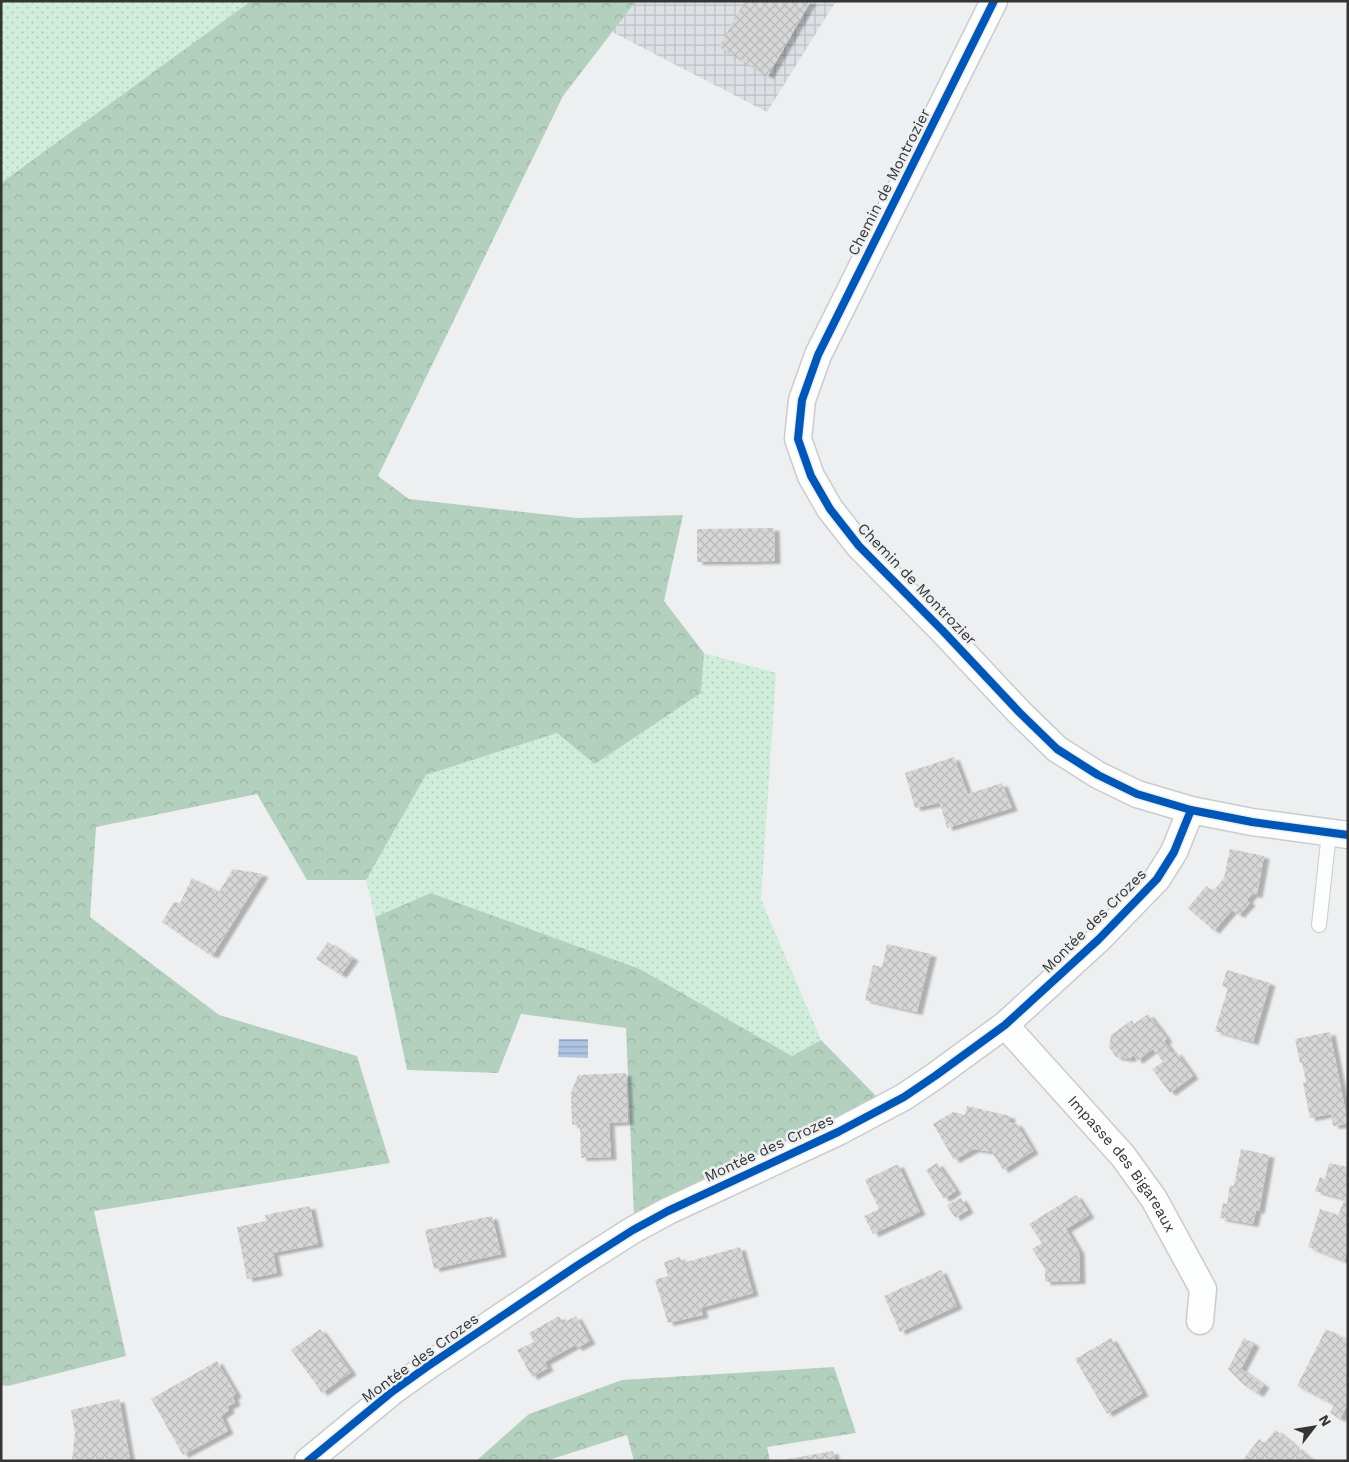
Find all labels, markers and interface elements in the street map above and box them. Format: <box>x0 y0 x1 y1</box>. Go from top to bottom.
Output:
street label: Chemin de Montrozier <box>844 105 934 259</box>
street label: Chemin de Montrozier <box>854 519 980 649</box>
street label: Montée des Crozes <box>1038 865 1150 977</box>
street label: Impasse des Bigareaux <box>1064 1092 1179 1235</box>
street label: Montée des Crozes <box>702 1110 836 1186</box>
street label: Montée des Crozes <box>358 1309 482 1406</box>
north arrow <box>1289 1402 1339 1452</box>
text: N <box>1316 1412 1335 1429</box>

